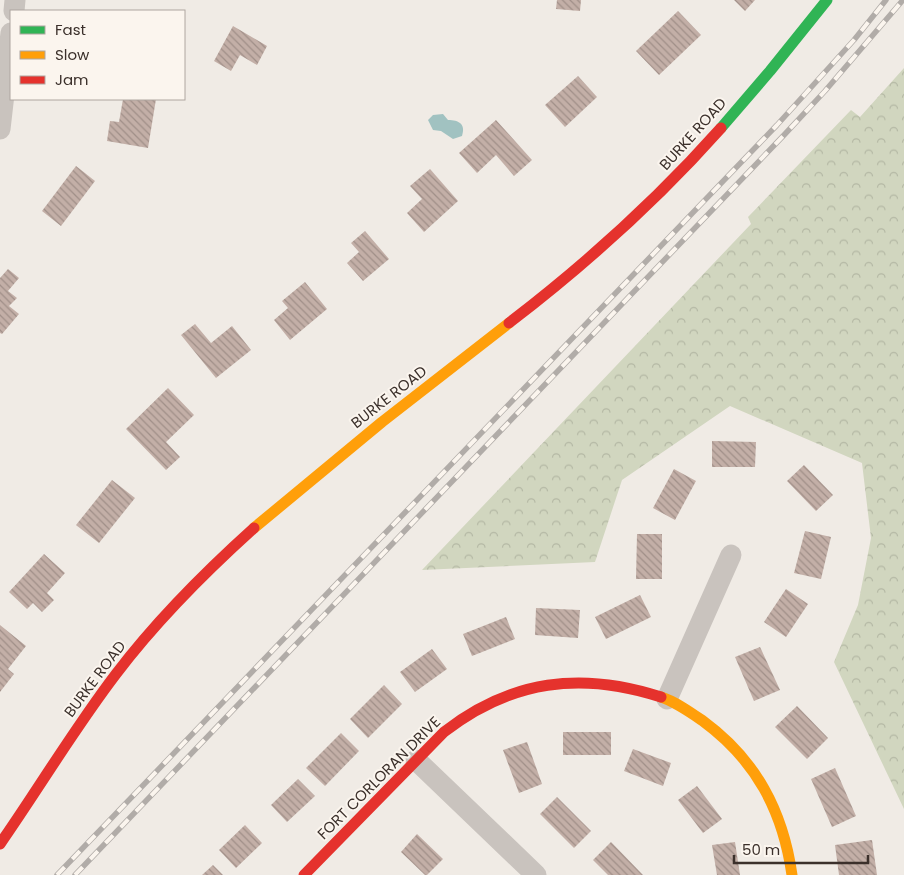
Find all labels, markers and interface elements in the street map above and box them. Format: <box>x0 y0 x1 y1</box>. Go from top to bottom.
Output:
legend <box>10 10 185 100</box>
text: Fast <box>55 19 86 40</box>
text: Slow <box>55 44 90 65</box>
text: Jam <box>55 69 89 90</box>
street label: BURKE ROAD <box>654 93 731 174</box>
street label: BURKE ROAD <box>346 360 431 433</box>
street label: BURKE ROAD <box>59 636 130 721</box>
street label: FORT CORLORAN DRIVE <box>312 711 445 844</box>
scale bar <box>734 832 868 864</box>
text: 50 m <box>742 839 780 860</box>

